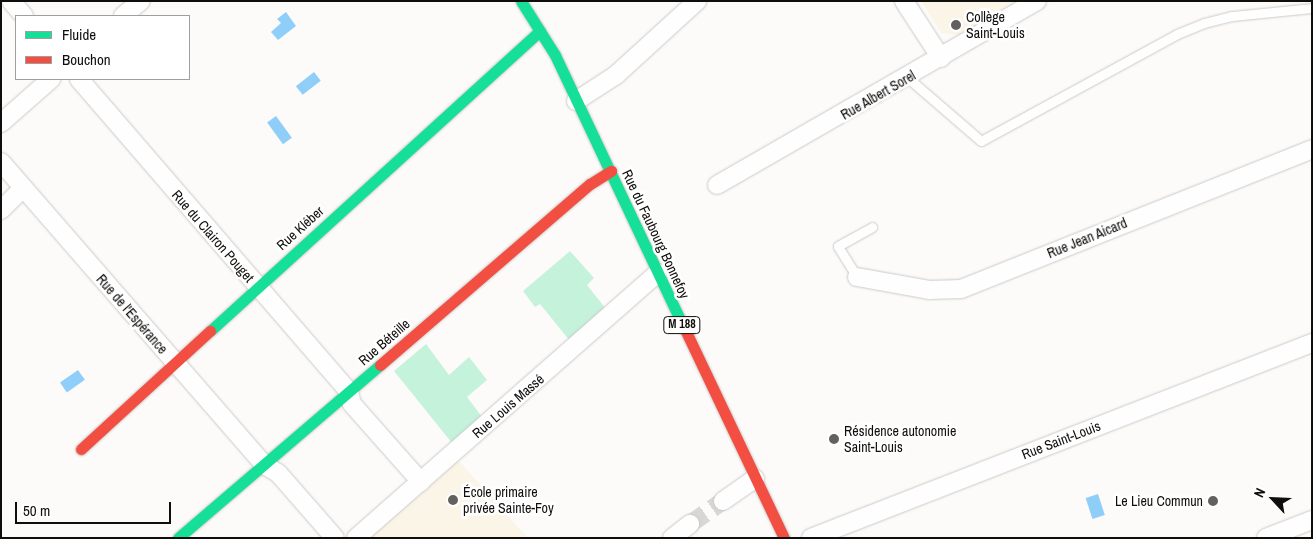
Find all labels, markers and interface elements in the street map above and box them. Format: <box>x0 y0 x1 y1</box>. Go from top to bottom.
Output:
place label: Collège Saint-Louis <box>966 9 1025 41</box>
legend <box>15 15 190 80</box>
marker: Collège Saint-Louis <box>950 19 962 31</box>
text: Fluide <box>62 24 96 45</box>
text: Bouchon <box>62 49 111 70</box>
street label: Rue Albert Sorel <box>837 67 919 123</box>
street label: Rue du Faubourg Bonnefoy <box>619 167 693 301</box>
street label: Rue du Clairon Pouget <box>168 186 258 286</box>
street label: Rue Kléber <box>273 203 327 253</box>
street label: Rue Jean Aicard <box>1044 214 1130 262</box>
street label: Rue de l'Espérance <box>93 271 171 357</box>
street label: Rue Béteille <box>355 315 413 369</box>
road number: M 188 <box>663 316 701 334</box>
street label: Rue Louis Massé <box>469 370 547 442</box>
street label: Rue Saint-Louis <box>1019 417 1103 463</box>
place label: Résidence autonomie Saint-Louis <box>844 423 956 456</box>
marker: Résidence autonomie Saint-Louis <box>828 433 840 445</box>
north arrow <box>1248 474 1298 524</box>
place label: École primaire privée Sainte-Foy <box>463 484 554 516</box>
text: N <box>1249 485 1269 500</box>
scale bar <box>18 492 174 524</box>
place label: Le Lieu Commun <box>1115 493 1203 509</box>
marker: École primaire privée Sainte-Foy <box>447 494 459 506</box>
marker: Le Lieu Commun <box>1207 495 1219 507</box>
text: 50 m <box>23 500 50 521</box>

